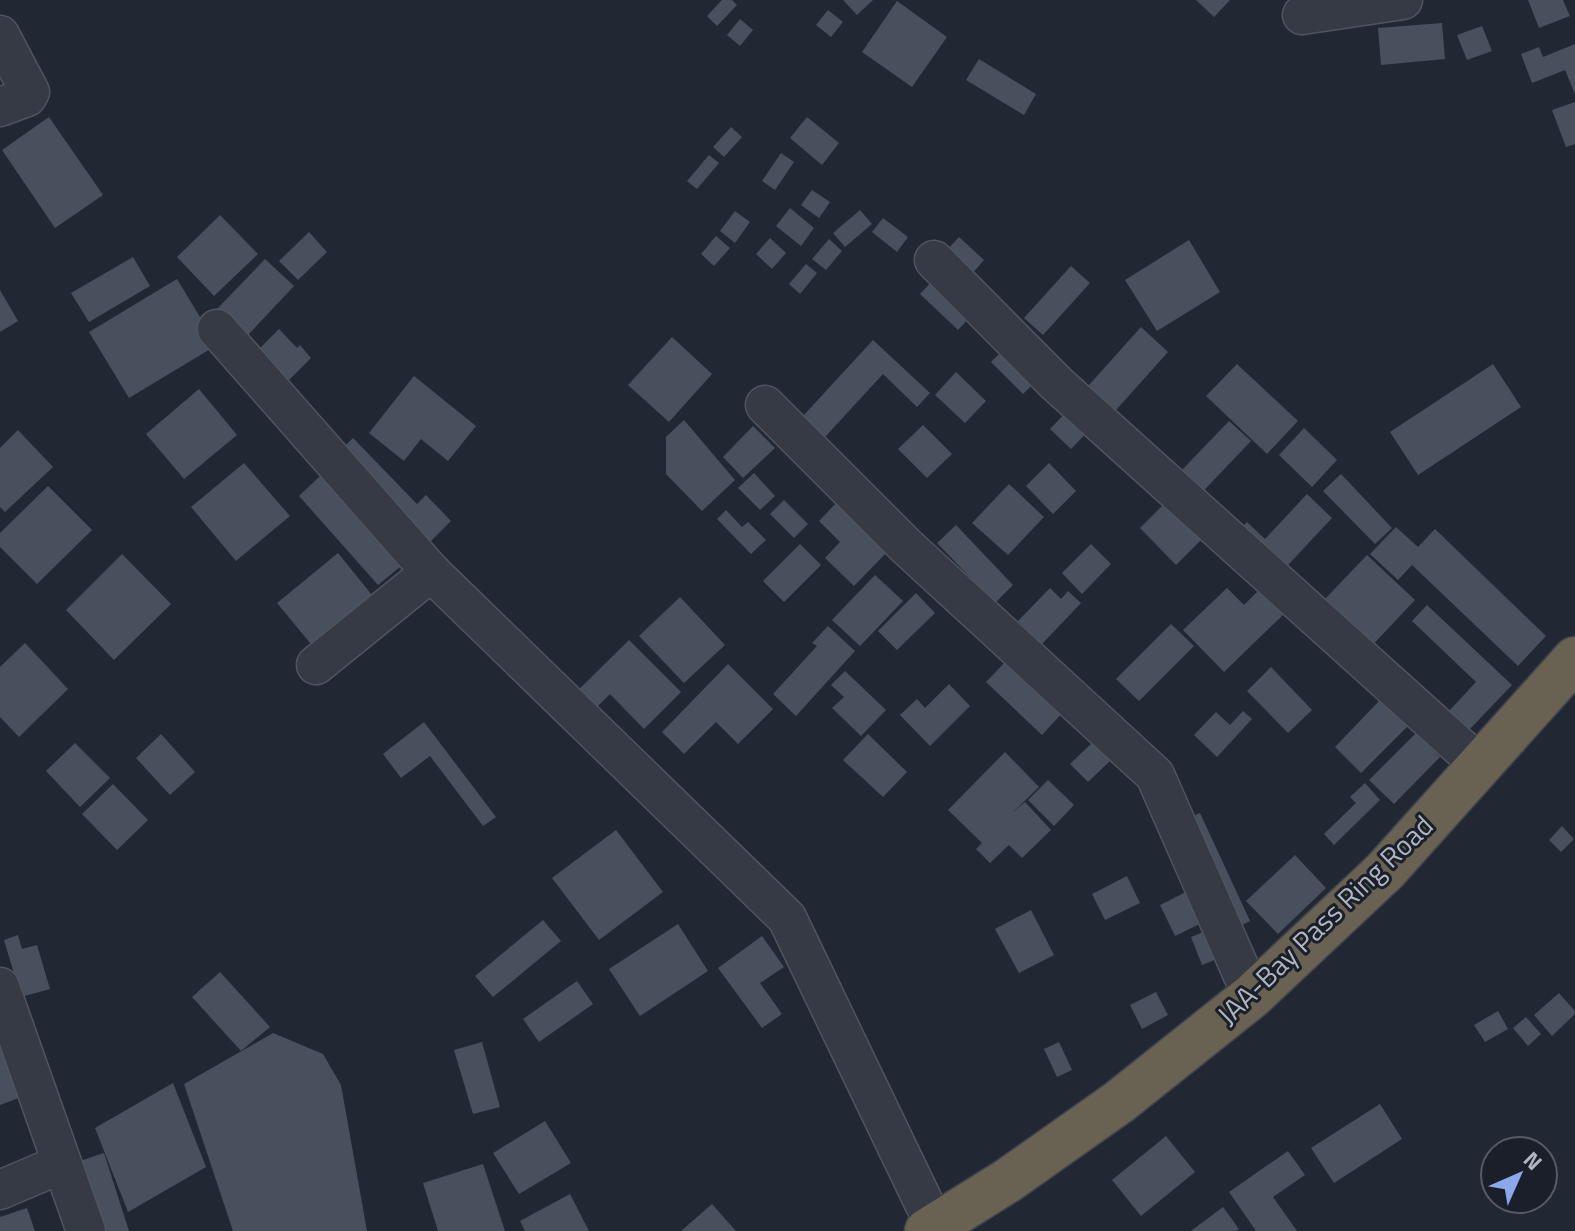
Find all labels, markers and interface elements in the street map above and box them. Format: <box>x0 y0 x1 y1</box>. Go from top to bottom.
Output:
street label: JAA-Bay Pass Ring Road <box>1207 805 1443 1035</box>
north arrow <box>1479 1135 1559 1215</box>
text: N <box>1516 1143 1551 1178</box>

